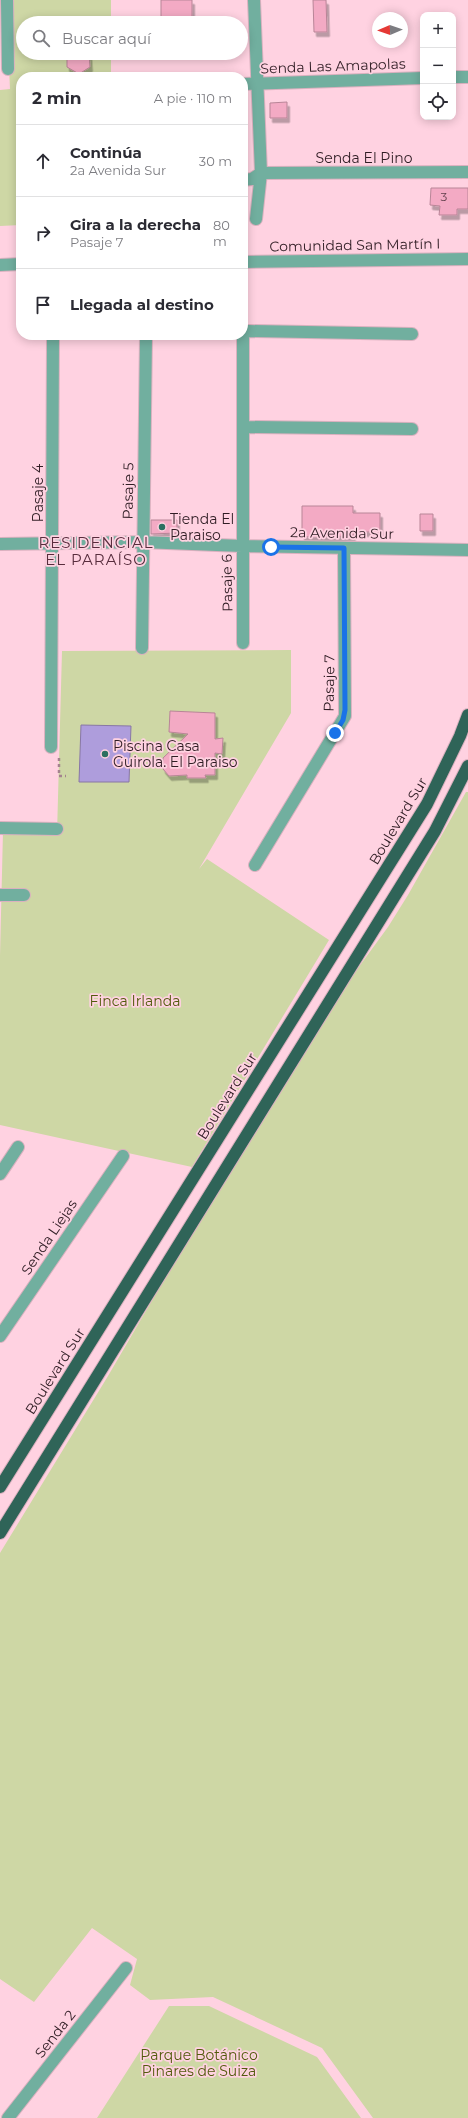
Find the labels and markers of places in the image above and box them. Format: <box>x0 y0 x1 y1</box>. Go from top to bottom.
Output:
place label: Tienda El Paraiso <box>170 510 234 544</box>
marker: Tienda El Paraiso <box>157 522 167 532</box>
place label: Piscina Casa Guirola. El Paraiso <box>113 737 238 771</box>
marker: Piscina Casa Guirola. El Paraiso <box>100 749 110 759</box>

